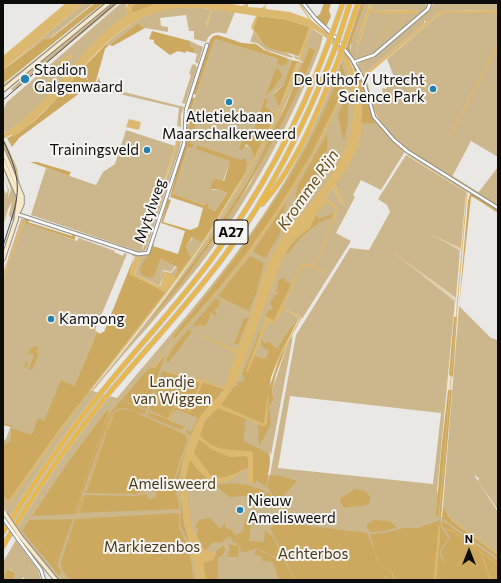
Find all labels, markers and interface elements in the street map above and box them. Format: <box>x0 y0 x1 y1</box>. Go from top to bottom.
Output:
place label: Stadion Galgenwaard <box>34 61 123 96</box>
place label: De Uithof / Utrecht Science Park <box>293 71 425 106</box>
marker: Stadion Galgenwaard <box>19 73 31 85</box>
marker: De Uithof / Utrecht Science Park <box>428 84 438 94</box>
marker: Atletiekbaan Maarschalkerweerd <box>224 97 234 107</box>
place label: Atletiekbaan Maarschalkerweerd <box>162 108 296 143</box>
place label: Trainingsveld <box>49 141 139 159</box>
marker: Trainingsveld <box>142 145 152 155</box>
water label: Kromme Rijn <box>273 146 343 234</box>
street label: Mytylweg <box>131 176 169 246</box>
road number: A27 <box>214 220 248 244</box>
place label: Kampong <box>59 310 125 328</box>
marker: Kampong <box>46 314 56 324</box>
park label: Landje van Wiggen <box>133 373 211 408</box>
park label: Amelisweerd <box>128 475 216 493</box>
place label: Nieuw Amelisweerd <box>248 492 336 527</box>
marker: Nieuw Amelisweerd <box>235 505 245 515</box>
north arrow <box>449 531 489 571</box>
text: N <box>465 532 473 545</box>
park label: Markiezenbos <box>104 538 200 556</box>
park label: Achterbos <box>278 545 348 563</box>

